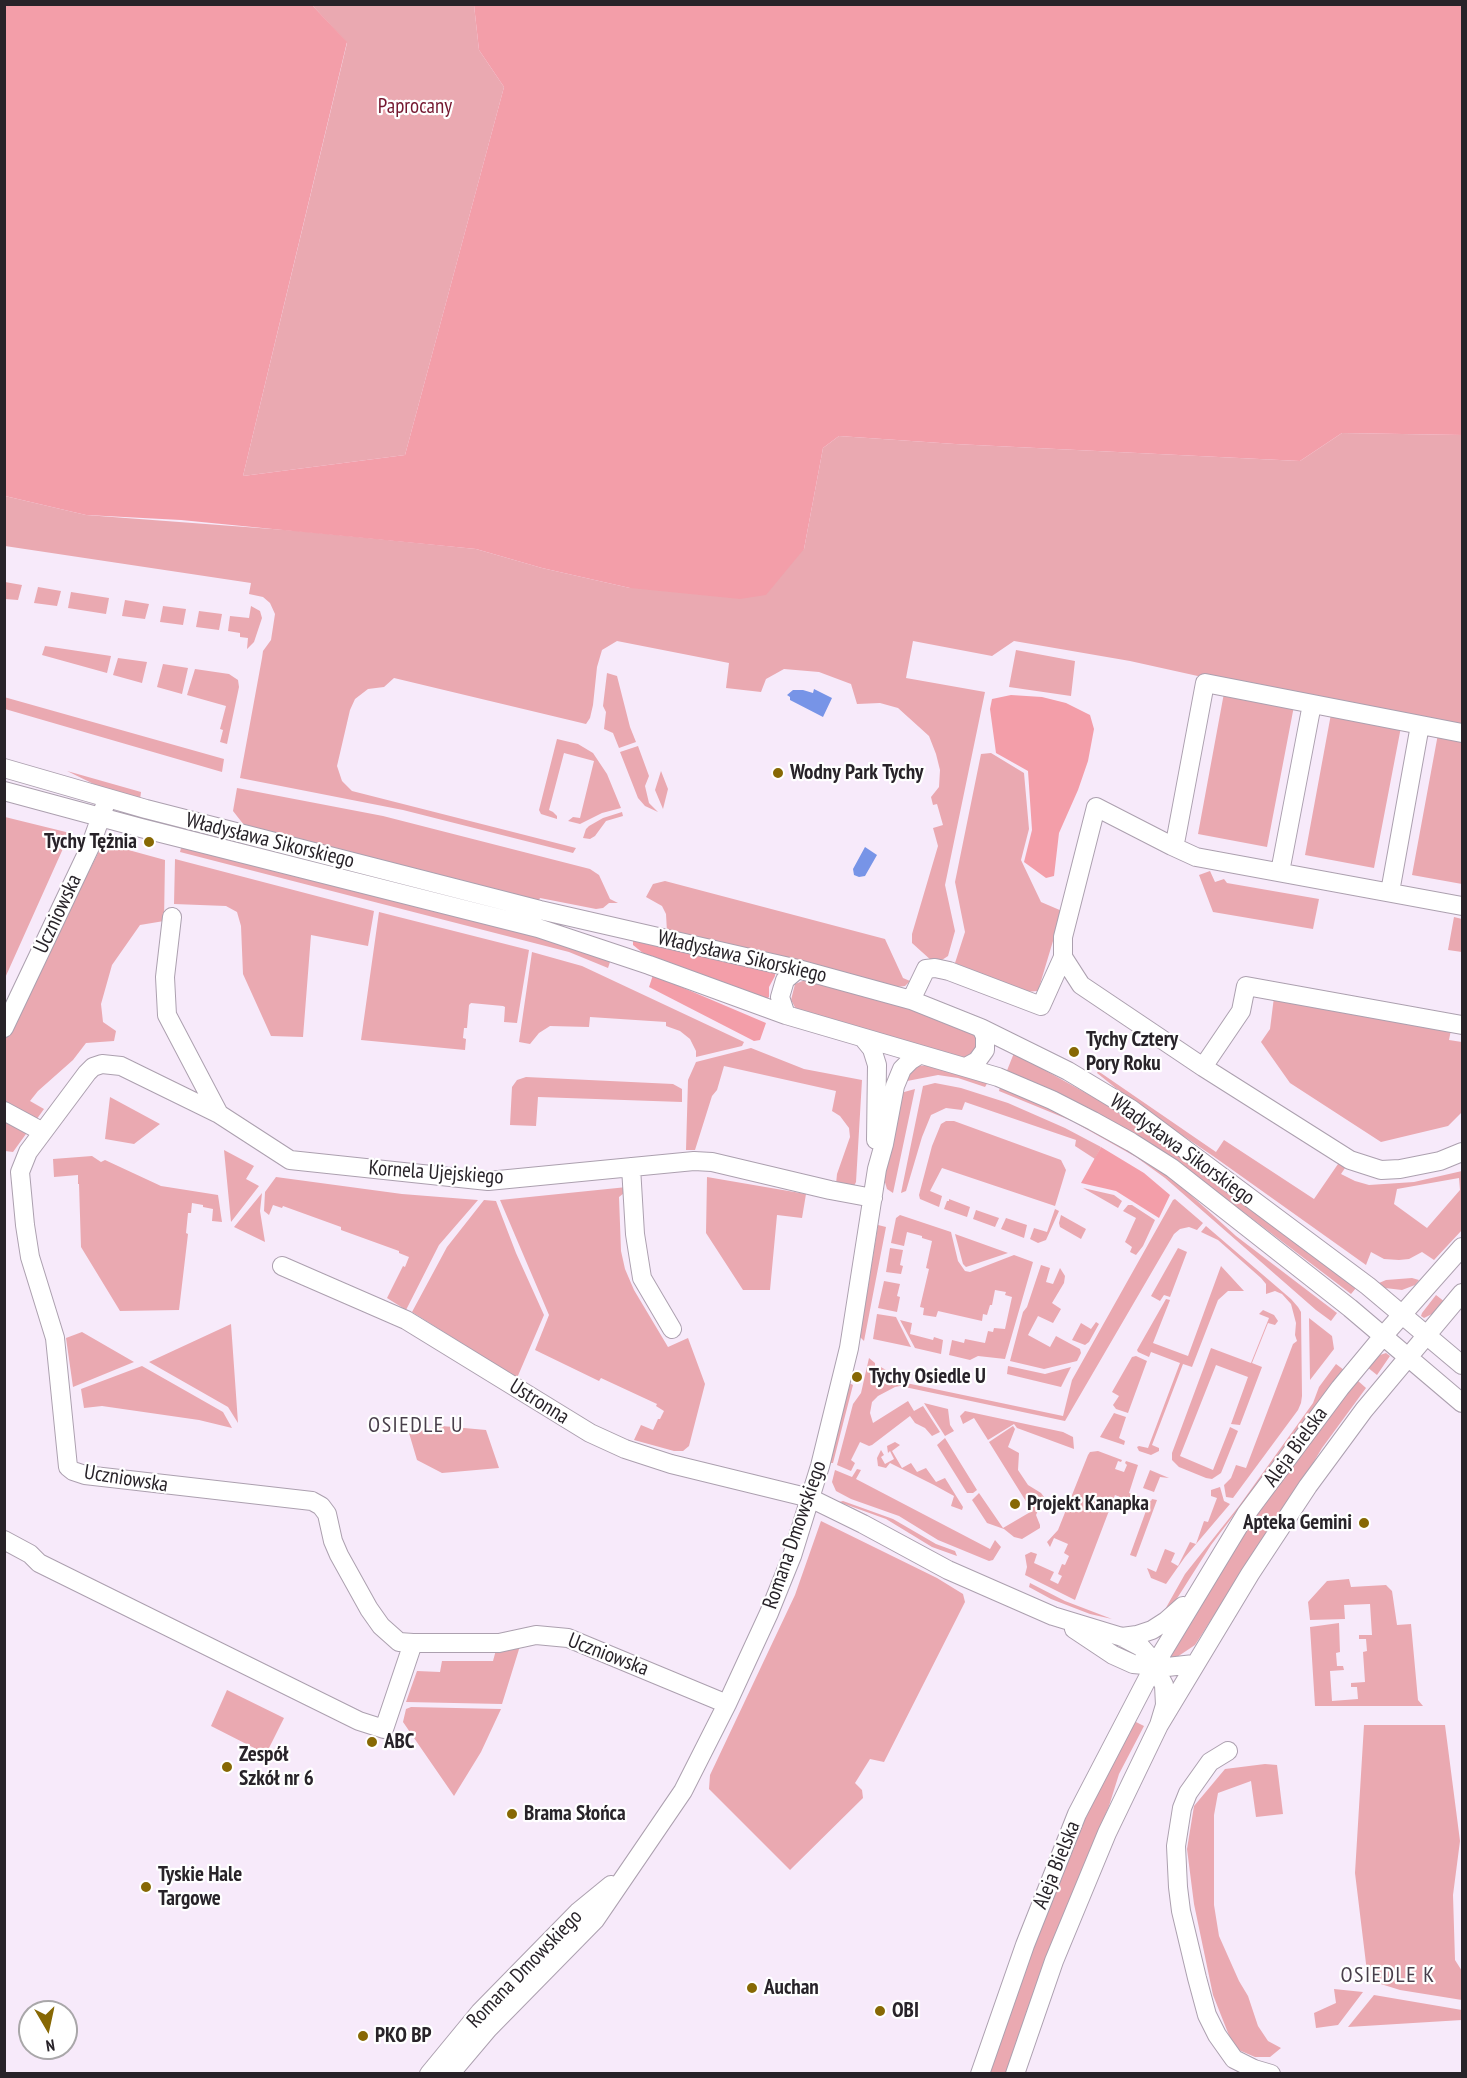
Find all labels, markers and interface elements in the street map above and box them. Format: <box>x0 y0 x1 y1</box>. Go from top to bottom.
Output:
park label: Paprocany <box>378 94 452 120</box>
place label: Wodny Park Tychy <box>790 760 923 786</box>
marker: Wodny Park Tychy <box>771 766 785 780</box>
street label: Władysława Sikorskiego <box>183 808 357 874</box>
place label: Tychy Tężnia <box>44 829 137 855</box>
marker: Tychy Tężnia <box>142 835 156 849</box>
street label: Uczniowska <box>29 870 87 958</box>
street label: Władysława Sikorskiego <box>655 925 829 989</box>
place label: Tychy Cztery Pory Roku <box>1086 1027 1178 1077</box>
marker: Tychy Cztery Pory Roku <box>1067 1045 1081 1059</box>
street label: Władysława Sikorskiego <box>1105 1089 1259 1211</box>
street label: Kornela Ujejskiego <box>368 1156 504 1190</box>
place label: Tychy Osiedle U <box>869 1364 986 1390</box>
marker: Tychy Osiedle U <box>850 1370 864 1384</box>
street label: Ustronna <box>505 1374 573 1430</box>
street label: Aleja Bielska <box>1259 1402 1333 1492</box>
district label: OSIEDLE U <box>368 1413 464 1439</box>
street label: Romana Dmowskiego <box>758 1458 832 1612</box>
street label: Uczniowska <box>82 1460 170 1498</box>
place label: Projekt Kanapka <box>1027 1491 1149 1517</box>
marker: Projekt Kanapka <box>1008 1497 1022 1511</box>
place label: Apteka Gemini <box>1243 1510 1352 1536</box>
marker: Apteka Gemini <box>1357 1516 1371 1530</box>
street label: Uczniowska <box>564 1628 652 1682</box>
place label: ABC <box>384 1729 414 1755</box>
marker: ABC <box>365 1735 379 1749</box>
place label: Zespół Szkół nr 6 <box>239 1742 314 1792</box>
marker: Zespół Szkół nr 6 <box>220 1760 234 1774</box>
place label: Brama Słońca <box>524 1801 626 1827</box>
marker: Brama Słońca <box>505 1807 519 1821</box>
street label: Aleja Bielska <box>1028 1817 1086 1913</box>
place label: Tyskie Hale Targowe <box>158 1862 242 1912</box>
marker: Tyskie Hale Targowe <box>139 1880 153 1894</box>
street label: Romana Dmowskiego <box>462 1905 588 2033</box>
district label: OSIEDLE K <box>1340 1963 1436 1989</box>
place label: Auchan <box>764 1975 819 2001</box>
marker: Auchan <box>745 1981 759 1995</box>
place label: OBI <box>892 1998 919 2024</box>
north arrow <box>18 2000 78 2060</box>
marker: OBI <box>873 2004 887 2018</box>
place label: PKO BP <box>375 2023 432 2049</box>
marker: PKO BP <box>356 2029 370 2043</box>
text: N <box>45 2035 56 2056</box>

